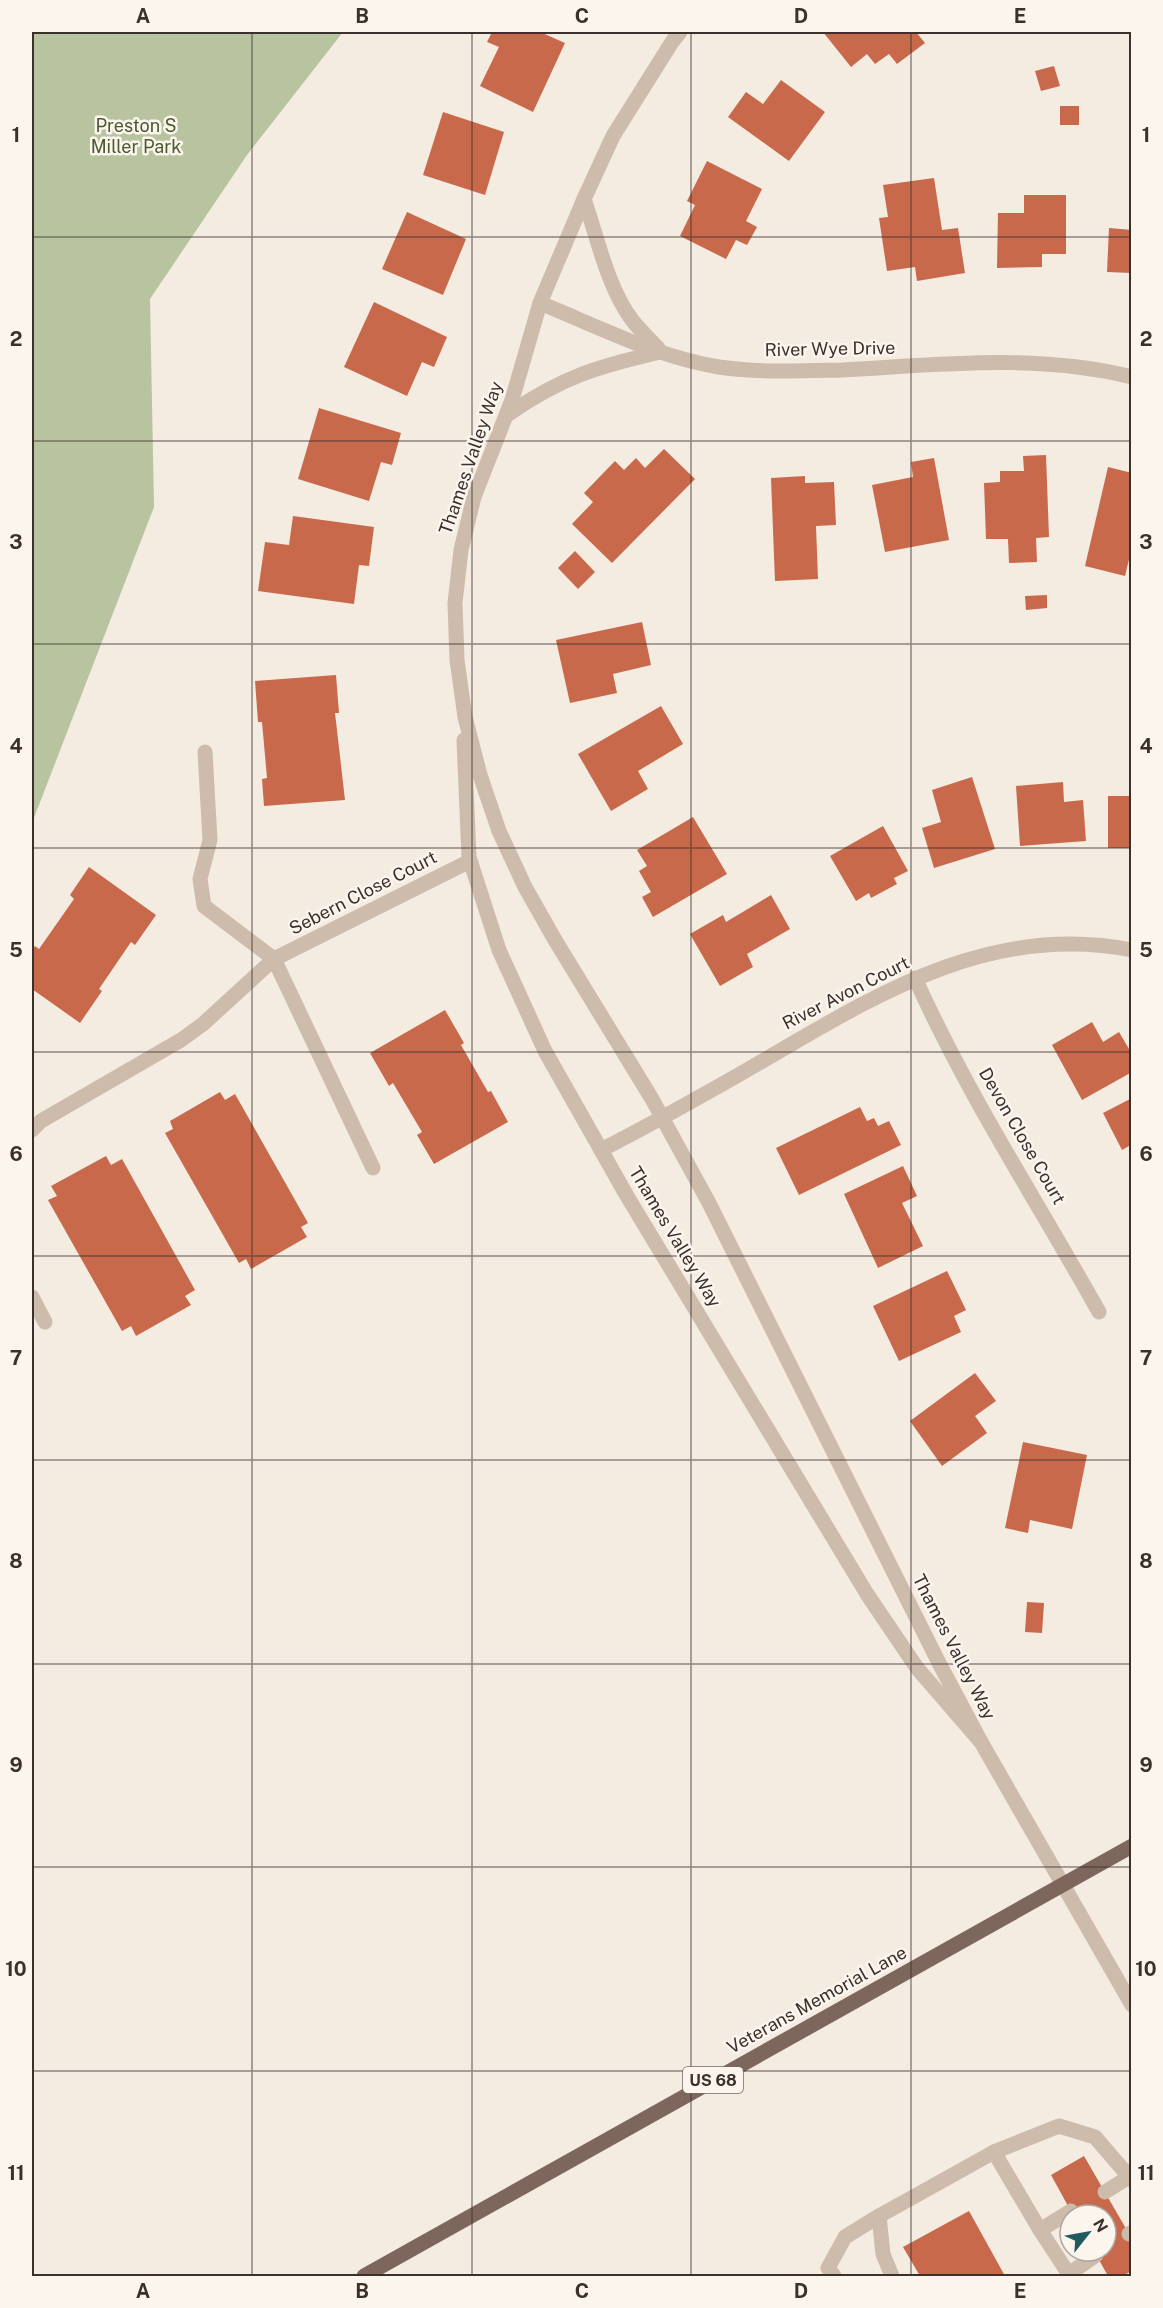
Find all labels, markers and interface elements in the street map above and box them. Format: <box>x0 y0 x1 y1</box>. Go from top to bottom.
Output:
text: A <box>136 4 150 28</box>
text: B <box>355 4 369 28</box>
text: C <box>575 4 589 28</box>
text: D <box>794 4 808 28</box>
text: E <box>1014 4 1026 28</box>
park label: Preston S Miller Park <box>91 115 181 157</box>
text: 1 <box>12 123 20 147</box>
text: 1 <box>1142 123 1150 147</box>
text: 2 <box>10 327 22 351</box>
text: 2 <box>1140 327 1152 351</box>
street label: River Wye Drive <box>764 337 896 360</box>
street label: Thames Valley Way <box>434 378 507 537</box>
text: 3 <box>9 530 23 554</box>
text: 3 <box>1139 530 1153 554</box>
text: 4 <box>9 734 23 758</box>
text: 4 <box>1139 734 1153 758</box>
street label: Sebern Close Court <box>285 846 440 939</box>
text: 5 <box>9 938 23 962</box>
text: 5 <box>1139 938 1153 962</box>
street label: River Avon Court <box>779 952 913 1034</box>
street label: Devon Close Court <box>975 1064 1070 1208</box>
text: 6 <box>9 1142 23 1166</box>
text: 6 <box>1139 1142 1153 1166</box>
street label: Thames Valley Way <box>625 1163 726 1311</box>
text: 7 <box>10 1346 22 1370</box>
text: 7 <box>1140 1346 1152 1370</box>
text: 8 <box>9 1549 23 1573</box>
text: 8 <box>1139 1549 1153 1573</box>
street label: Thames Valley Way <box>909 1571 1000 1723</box>
text: 9 <box>9 1753 23 1777</box>
text: 9 <box>1139 1753 1153 1777</box>
street label: Veterans Memorial Lane <box>723 1941 910 2058</box>
text: 10 <box>5 1957 27 1981</box>
text: 10 <box>1135 1957 1157 1981</box>
road number: US 68 <box>683 2067 743 2093</box>
text: 11 <box>7 2161 25 2185</box>
text: 11 <box>1137 2161 1155 2185</box>
north arrow <box>1058 2203 1118 2263</box>
text: N <box>1089 2215 1112 2236</box>
text: A <box>136 2279 150 2303</box>
text: B <box>355 2279 369 2303</box>
text: C <box>575 2279 589 2303</box>
text: D <box>794 2279 808 2303</box>
text: E <box>1014 2279 1026 2303</box>

